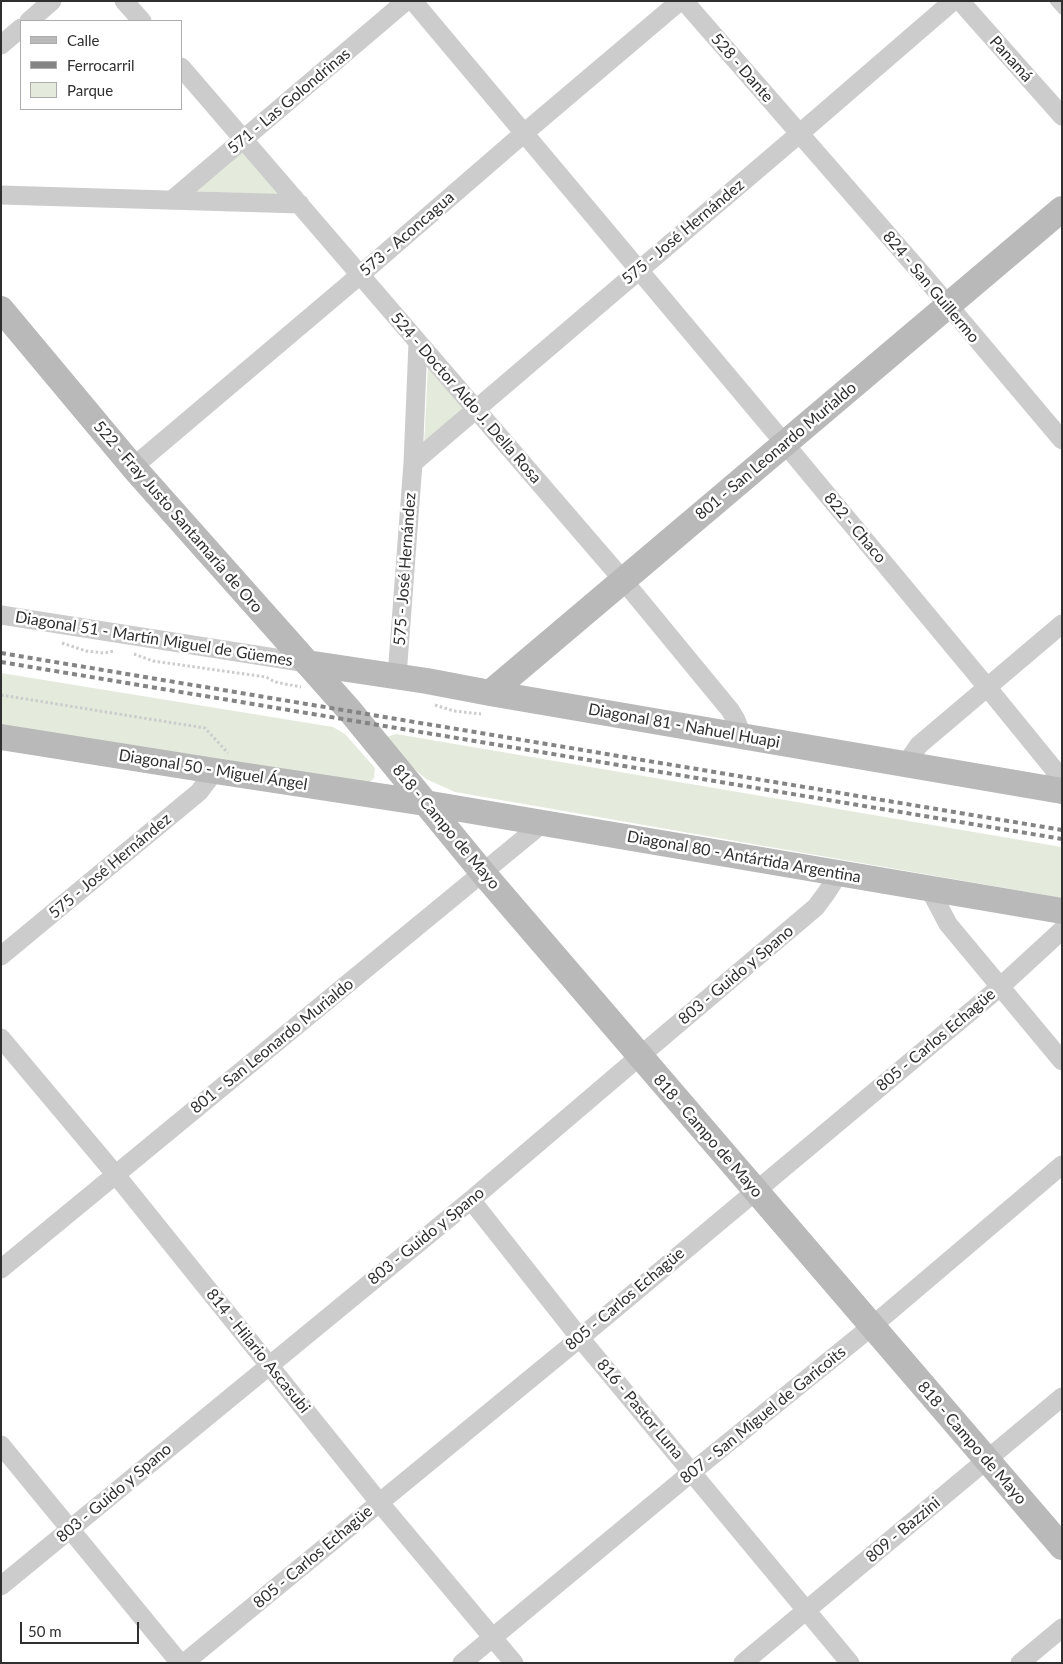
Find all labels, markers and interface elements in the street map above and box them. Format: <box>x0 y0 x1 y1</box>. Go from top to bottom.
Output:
legend <box>20 20 182 110</box>
street label: 528 - Dante <box>707 30 777 106</box>
text: Calle <box>67 31 99 49</box>
street label: Panamá <box>985 32 1037 86</box>
street label: 571 - Las Golondrinas <box>224 44 354 158</box>
text: Ferrocarril <box>67 56 135 74</box>
text: Parque <box>67 81 113 99</box>
street label: 575 - José Hernández <box>618 175 748 289</box>
street label: 573 - Aconcagua <box>356 188 458 280</box>
street label: 824 - San Guillermo <box>879 227 983 347</box>
street label: 524 - Doctor Aldo J. Della Rosa <box>387 309 545 487</box>
street label: 801 - San Leonardo Murialdo <box>692 378 860 524</box>
street label: 522 - Fray Justo Santamaría de Oro <box>89 417 267 617</box>
street label: 822 - Chaco <box>820 489 890 567</box>
street label: 575 - José Hernández <box>390 492 420 646</box>
street label: Diagonal 51 - Martín Miguel de Güemes <box>14 608 294 670</box>
street label: Diagonal 81 - Nahuel Huapi <box>587 700 781 752</box>
street label: Diagonal 50 - Miguel Ángel <box>117 746 309 794</box>
street label: 818 - Campo de Mayo <box>388 761 504 893</box>
street label: 575 - José Hernández <box>45 809 175 923</box>
street label: Diagonal 80 - Antártida Argentina <box>626 827 862 887</box>
street label: 803 - Guido y Spano <box>675 921 797 1029</box>
street label: 801 - San Leonardo Murialdo <box>187 974 357 1118</box>
street label: 805 - Carlos Echagüe <box>873 985 999 1095</box>
street label: 818 - Campo de Mayo <box>649 1070 767 1202</box>
street label: 803 - Guido y Spano <box>364 1183 488 1289</box>
street label: 805 - Carlos Echagüe <box>562 1244 688 1354</box>
street label: 814 - Hilario Ascasubi <box>202 1285 314 1417</box>
street label: 807 - San Miguel de Garicoits <box>676 1342 850 1488</box>
street label: 816 - Pastor Luna <box>593 1355 687 1463</box>
street label: 818 - Campo de Mayo <box>913 1377 1031 1509</box>
street label: 803 - Guido y Spano <box>53 1439 175 1547</box>
street label: 809 - Bazzini <box>862 1493 944 1567</box>
street label: 805 - Carlos Echagüe <box>250 1502 376 1612</box>
scale bar <box>22 1612 141 1644</box>
text: 50 m <box>28 1622 62 1640</box>

